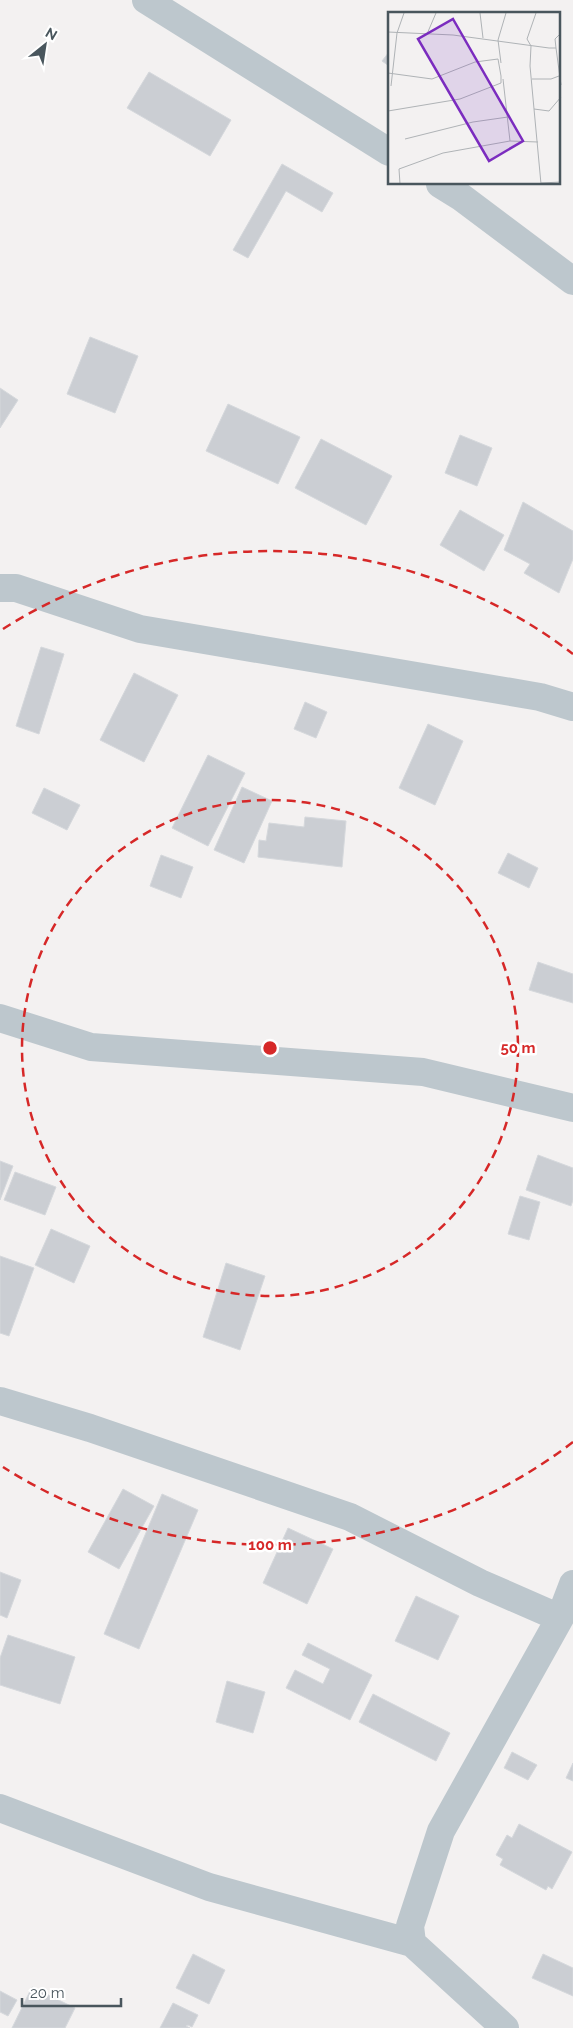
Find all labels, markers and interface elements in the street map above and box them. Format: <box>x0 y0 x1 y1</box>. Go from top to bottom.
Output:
inset map <box>388 12 560 185</box>
north arrow <box>20 20 70 70</box>
text: N <box>43 24 60 43</box>
centre of rings <box>261 1039 279 1057</box>
text: 50 m <box>500 1039 536 1057</box>
text: 100 m <box>248 1536 292 1554</box>
scale bar <box>22 1976 121 2008</box>
text: 20 m <box>30 1984 65 2002</box>

